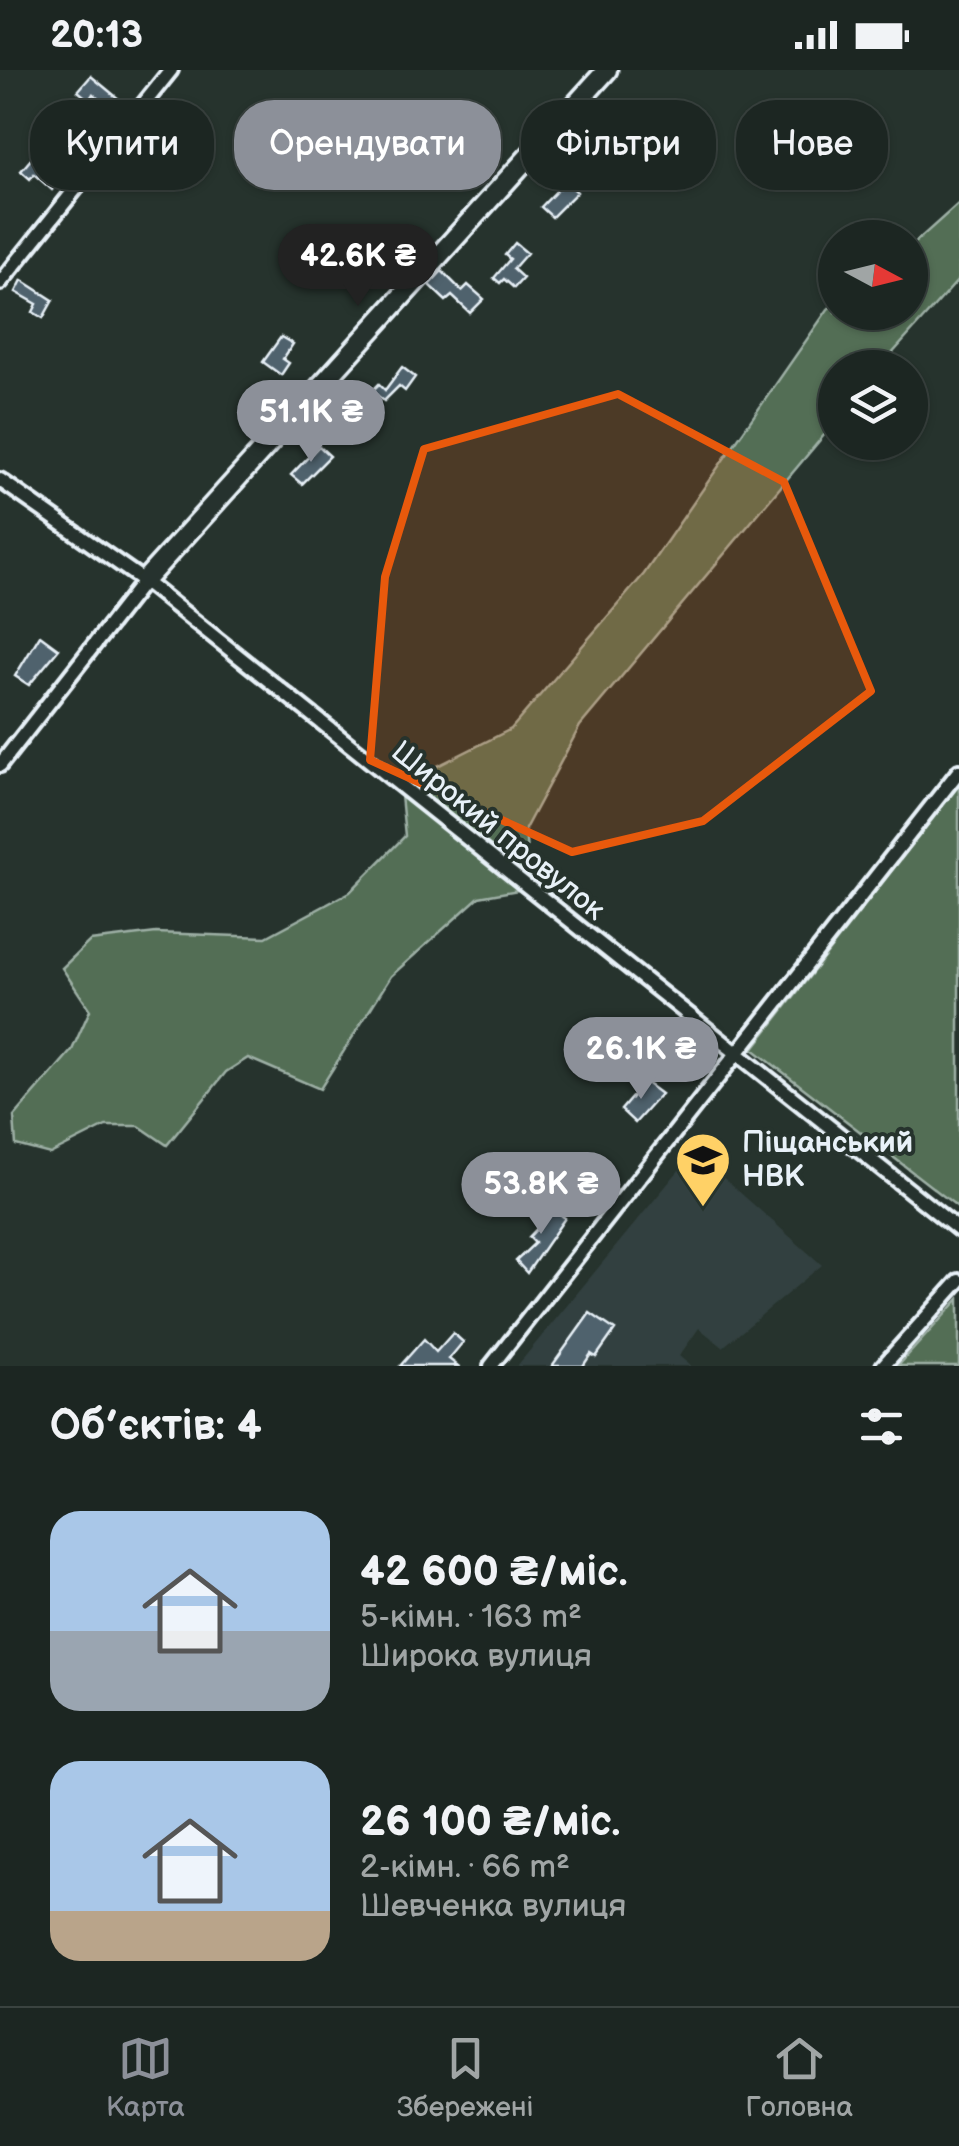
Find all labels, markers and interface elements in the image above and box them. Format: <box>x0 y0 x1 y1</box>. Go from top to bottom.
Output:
text: 20:13 <box>50 13 143 58</box>
chip: Купити <box>30 100 214 190</box>
chip: Орендувати <box>234 100 501 190</box>
chip: Фільтри <box>521 100 716 190</box>
chip: Нове <box>736 100 888 190</box>
north arrow <box>818 220 928 330</box>
map controls <box>818 220 928 460</box>
pin: 42.6K ₴ <box>266 224 450 309</box>
text: 42.6K ₴ <box>300 237 416 276</box>
button: layers <box>818 350 928 460</box>
pin: 51.1K ₴ <box>219 380 403 465</box>
text: 51.1K ₴ <box>259 393 363 432</box>
street label: Широкий провулок <box>384 734 612 928</box>
pin: 26.1K ₴ <box>549 1017 733 1102</box>
text: 26.1K ₴ <box>586 1030 696 1069</box>
place label: Піщанський НВК <box>742 1125 913 1195</box>
school or university icon: Піщанський НВК <box>673 1130 733 1209</box>
pin: 53.8K ₴ <box>449 1152 633 1237</box>
text: 53.8K ₴ <box>483 1165 599 1204</box>
icon: filters <box>854 1399 909 1454</box>
text: Об’єктів: 4 <box>50 1401 262 1452</box>
text: 42 600 ₴/міс. <box>360 1547 628 1598</box>
icon: home <box>130 1551 250 1671</box>
text: 5-кімн. · 163 m² <box>360 1598 582 1637</box>
text: Широка вулиця <box>360 1637 592 1676</box>
text: 26 100 ₴/міс. <box>360 1797 621 1848</box>
icon: home <box>130 1801 250 1921</box>
text: 2-кімн. · 66 m² <box>360 1848 570 1887</box>
text: Шевченка вулиця <box>360 1887 626 1926</box>
tab: Карта <box>106 2031 185 2124</box>
tab: Збережені <box>397 2031 534 2124</box>
tab: Головна <box>746 2031 853 2124</box>

